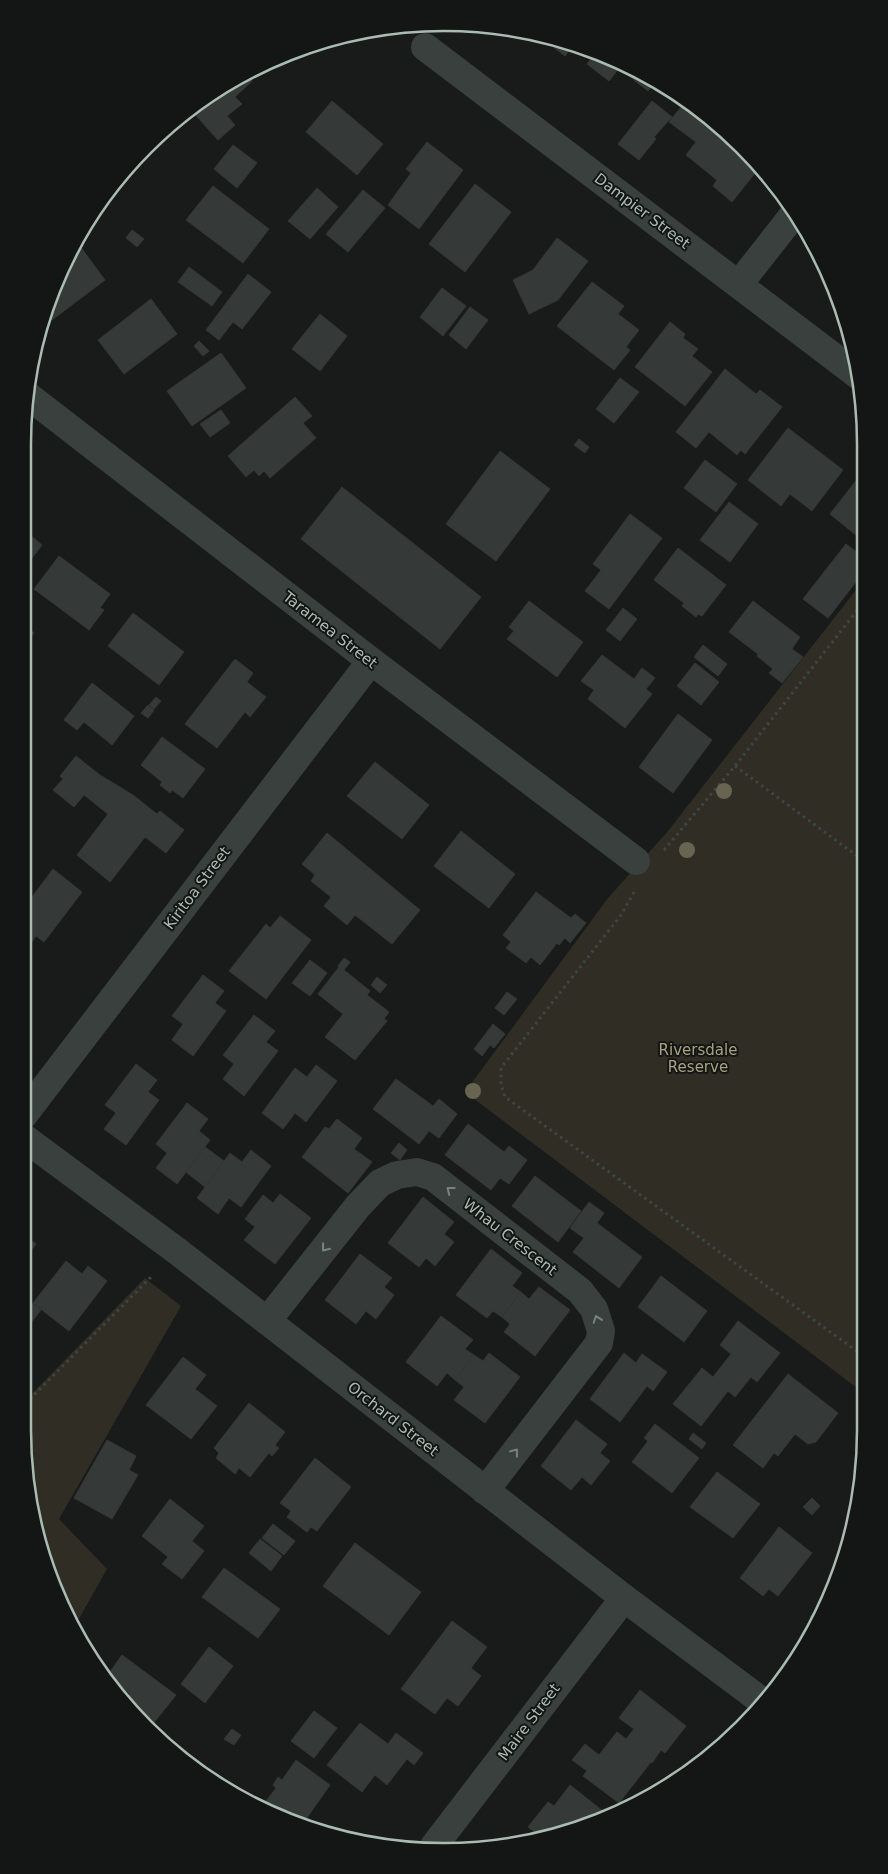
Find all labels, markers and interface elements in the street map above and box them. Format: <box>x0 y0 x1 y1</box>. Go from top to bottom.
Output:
street label: Dampier Street <box>591 169 693 253</box>
street label: Taramea Street <box>279 587 381 672</box>
street label: Kiritoa Street <box>160 843 234 933</box>
park label: Riversdale Reserve <box>659 1041 737 1076</box>
one-way arrow <box>446 1187 456 1196</box>
street label: Whau Crescent <box>460 1195 561 1279</box>
one-way arrow <box>322 1242 330 1251</box>
one-way arrow <box>593 1315 603 1324</box>
street label: Orchard Street <box>344 1378 442 1460</box>
one-way arrow <box>509 1449 517 1458</box>
street label: Maire Street <box>494 1680 564 1764</box>

